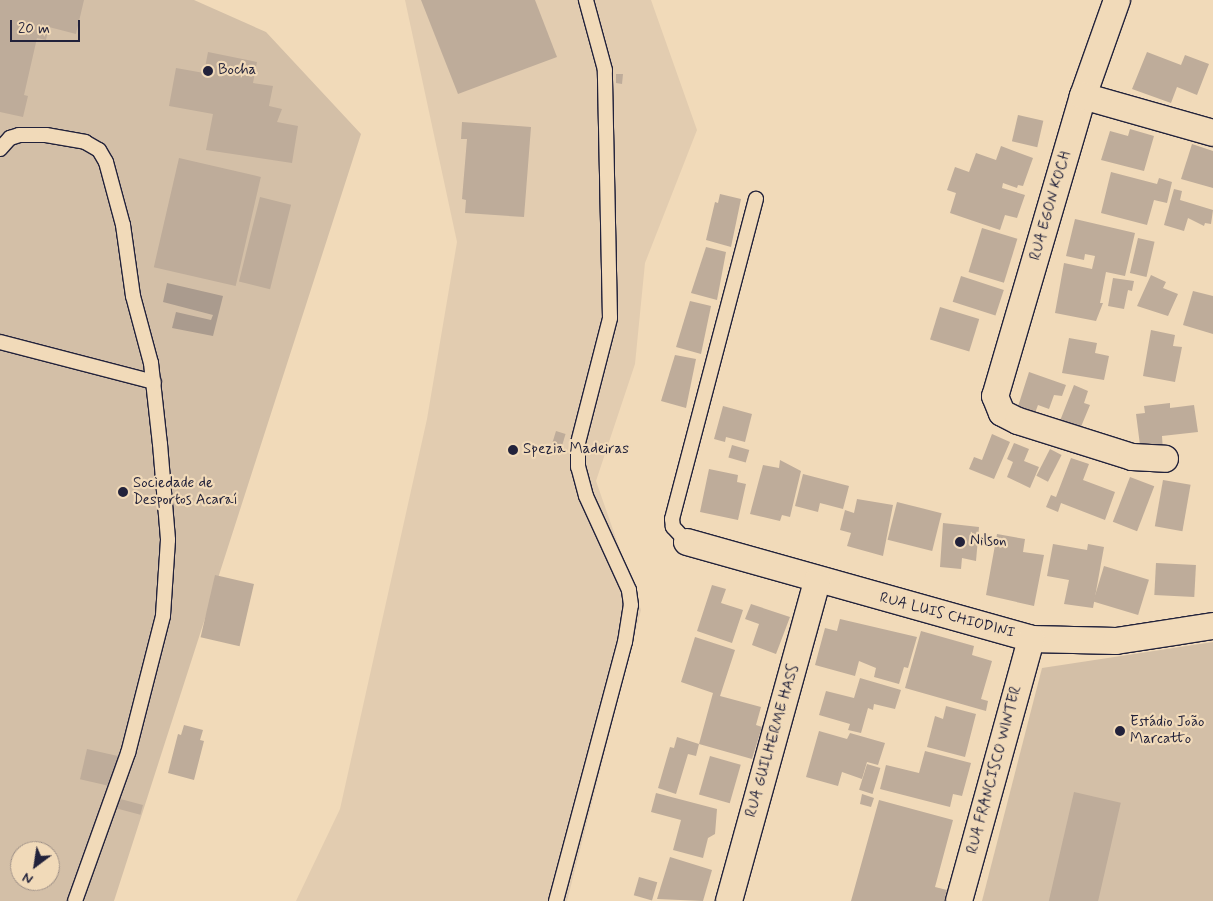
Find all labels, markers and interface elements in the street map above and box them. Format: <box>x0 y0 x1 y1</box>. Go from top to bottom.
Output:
scale bar <box>12 10 82 42</box>
text: 20 m <box>18 19 50 39</box>
place label: Bocha <box>218 62 256 80</box>
marker: Bocha <box>202 65 214 77</box>
street label: RUA EGON KOCH <box>1027 149 1075 263</box>
place label: Spezia Madeiras <box>523 441 629 459</box>
marker: Spezia Madeiras <box>507 444 519 456</box>
place label: Sociedade de Desportos Acaraí <box>133 474 238 509</box>
marker: Sociedade de Desportos Acaraí <box>117 486 129 498</box>
place label: Nilson <box>970 533 1007 551</box>
marker: Nilson <box>954 536 966 548</box>
street label: RUA LUIS CHIODINI <box>876 589 1018 643</box>
street label: RUA GUILHERME HASS <box>743 663 803 819</box>
street label: RUA FRANCISCO WINTER <box>963 681 1027 859</box>
place label: Estádio João Marcatto <box>1130 713 1205 748</box>
marker: Estádio João Marcatto <box>1114 725 1126 737</box>
north arrow <box>10 841 60 891</box>
text: N <box>19 868 36 888</box>

